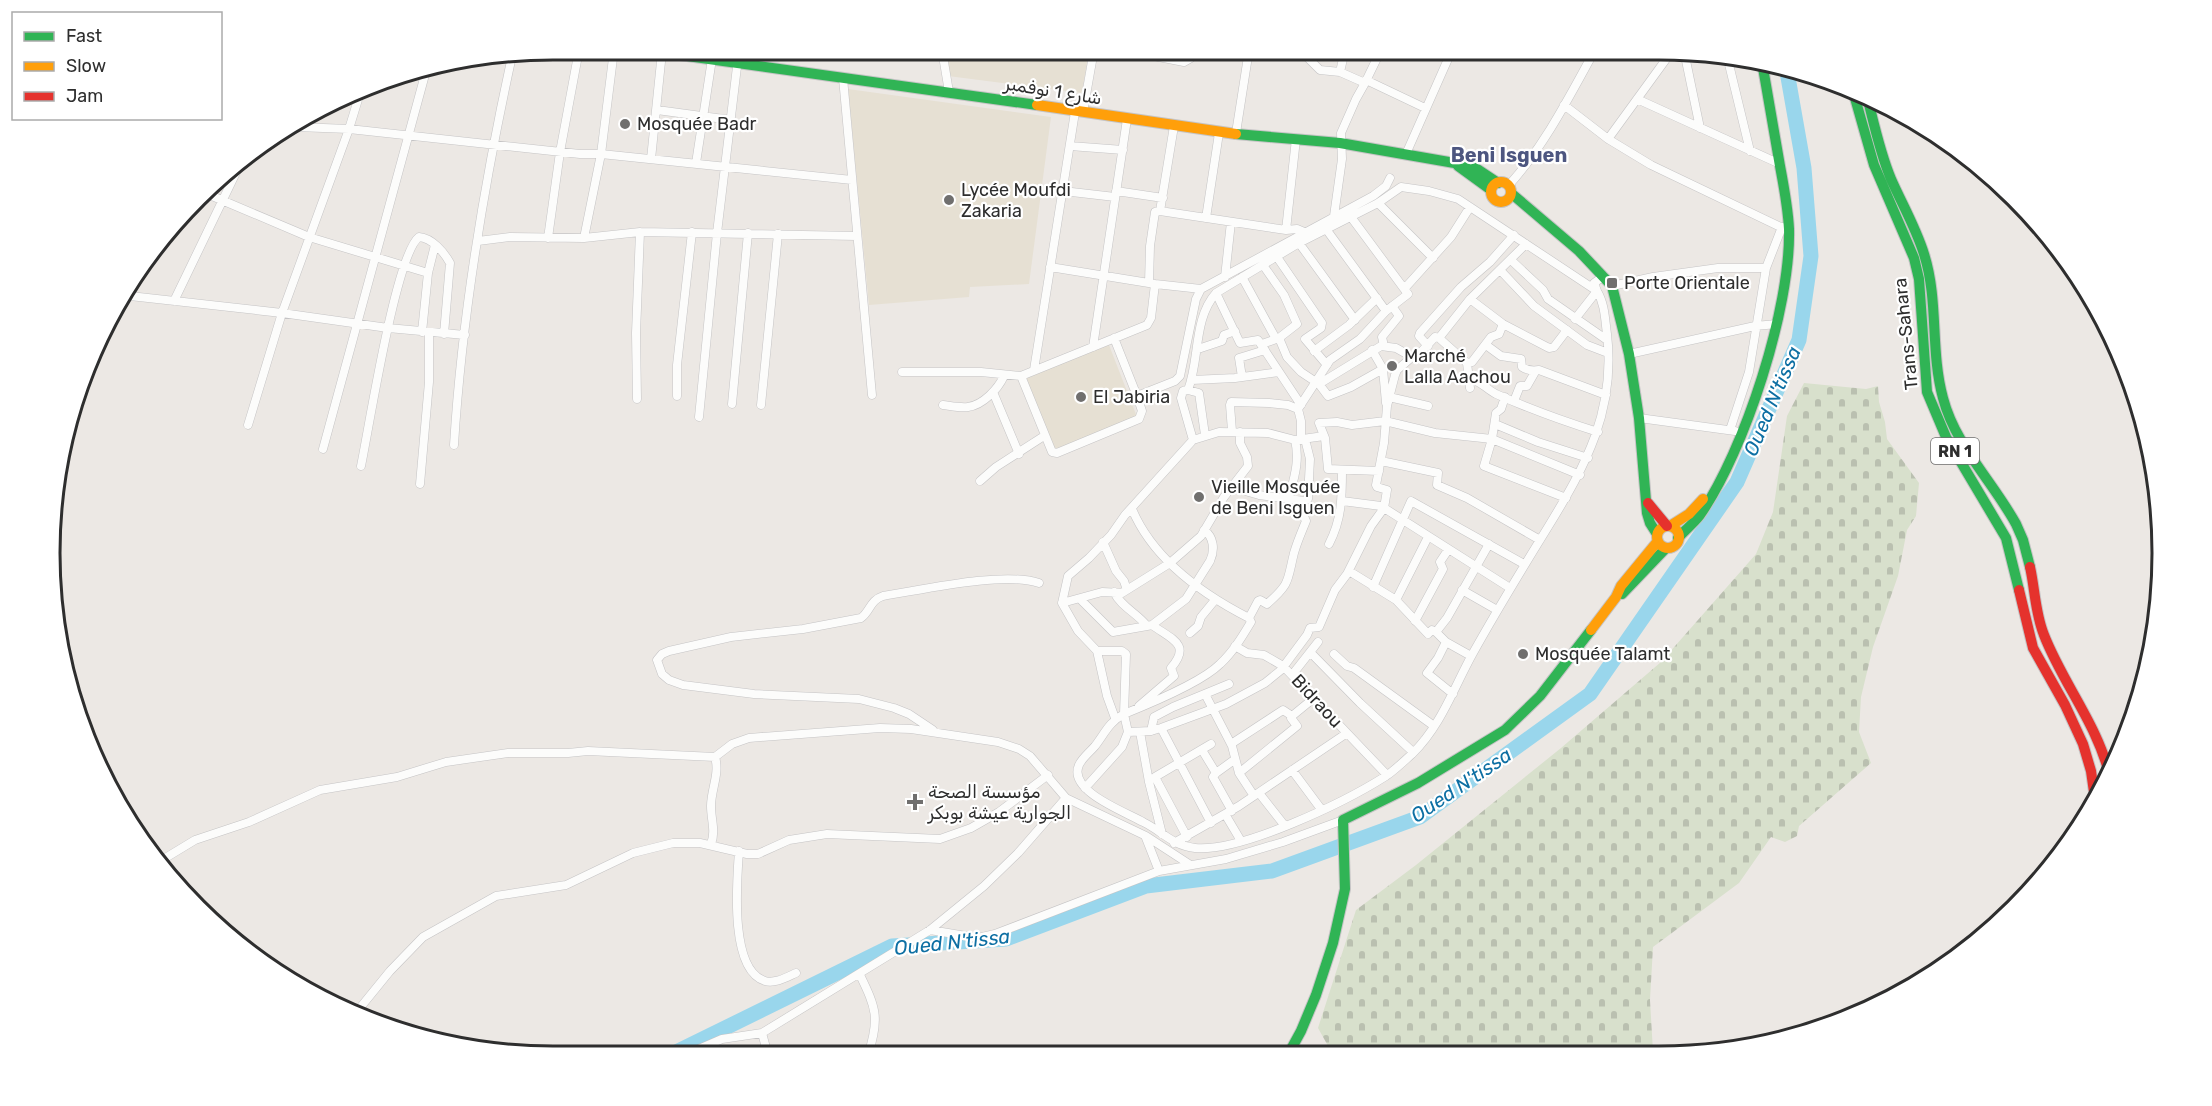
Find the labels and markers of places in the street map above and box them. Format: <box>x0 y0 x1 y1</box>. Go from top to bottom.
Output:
place label: Mosquée Badr <box>637 113 757 135</box>
marker: Mosquée Badr <box>618 117 632 131</box>
place label: Lycée Moufdi Zakaria <box>961 179 1071 222</box>
marker: Lycée Moufdi Zakaria <box>942 193 956 207</box>
place label: Porte Orientale <box>1624 272 1750 294</box>
marker: Porte Orientale <box>1605 276 1619 290</box>
place label: Marché Lalla Aachou <box>1404 345 1511 388</box>
marker: Marché Lalla Aachou <box>1385 359 1399 373</box>
place label: El Jabiria <box>1093 386 1170 408</box>
marker: El Jabiria <box>1074 390 1088 404</box>
place label: Vieille Mosquée de Beni Isguen <box>1211 476 1340 519</box>
marker: Vieille Mosquée de Beni Isguen <box>1192 490 1206 504</box>
place label: Mosquée Talamt <box>1535 643 1670 665</box>
marker: Mosquée Talamt <box>1516 647 1530 661</box>
place label: مؤسسة الصحة الجوارية عيشة بوبكر <box>927 781 1071 824</box>
marker: مؤسسة الصحة الجوارية عيشة بوبكر <box>906 793 924 811</box>

